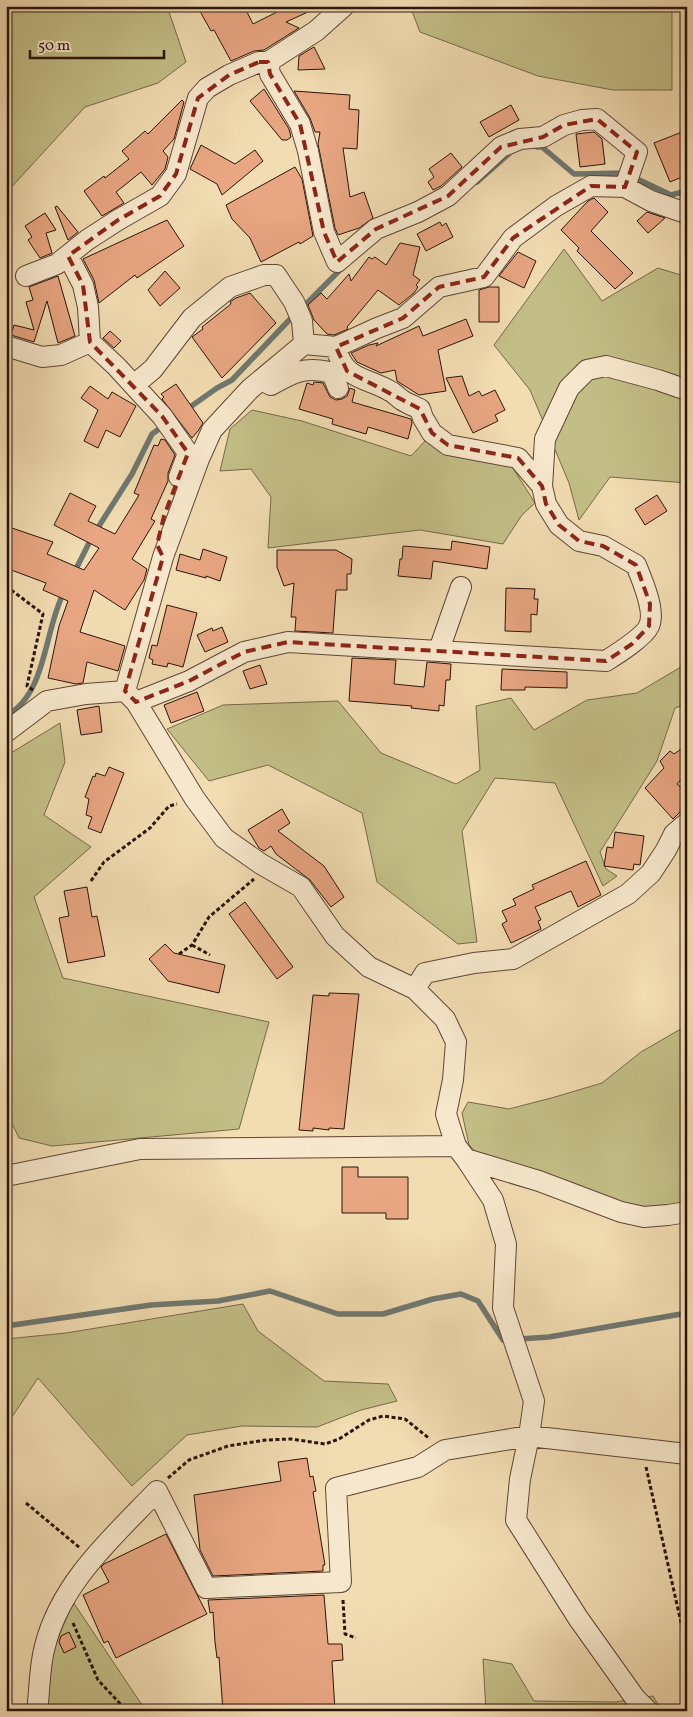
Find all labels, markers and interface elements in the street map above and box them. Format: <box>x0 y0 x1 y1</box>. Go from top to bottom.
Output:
scale bar <box>30 28 164 60</box>
text: 50 m <box>38 36 70 57</box>

